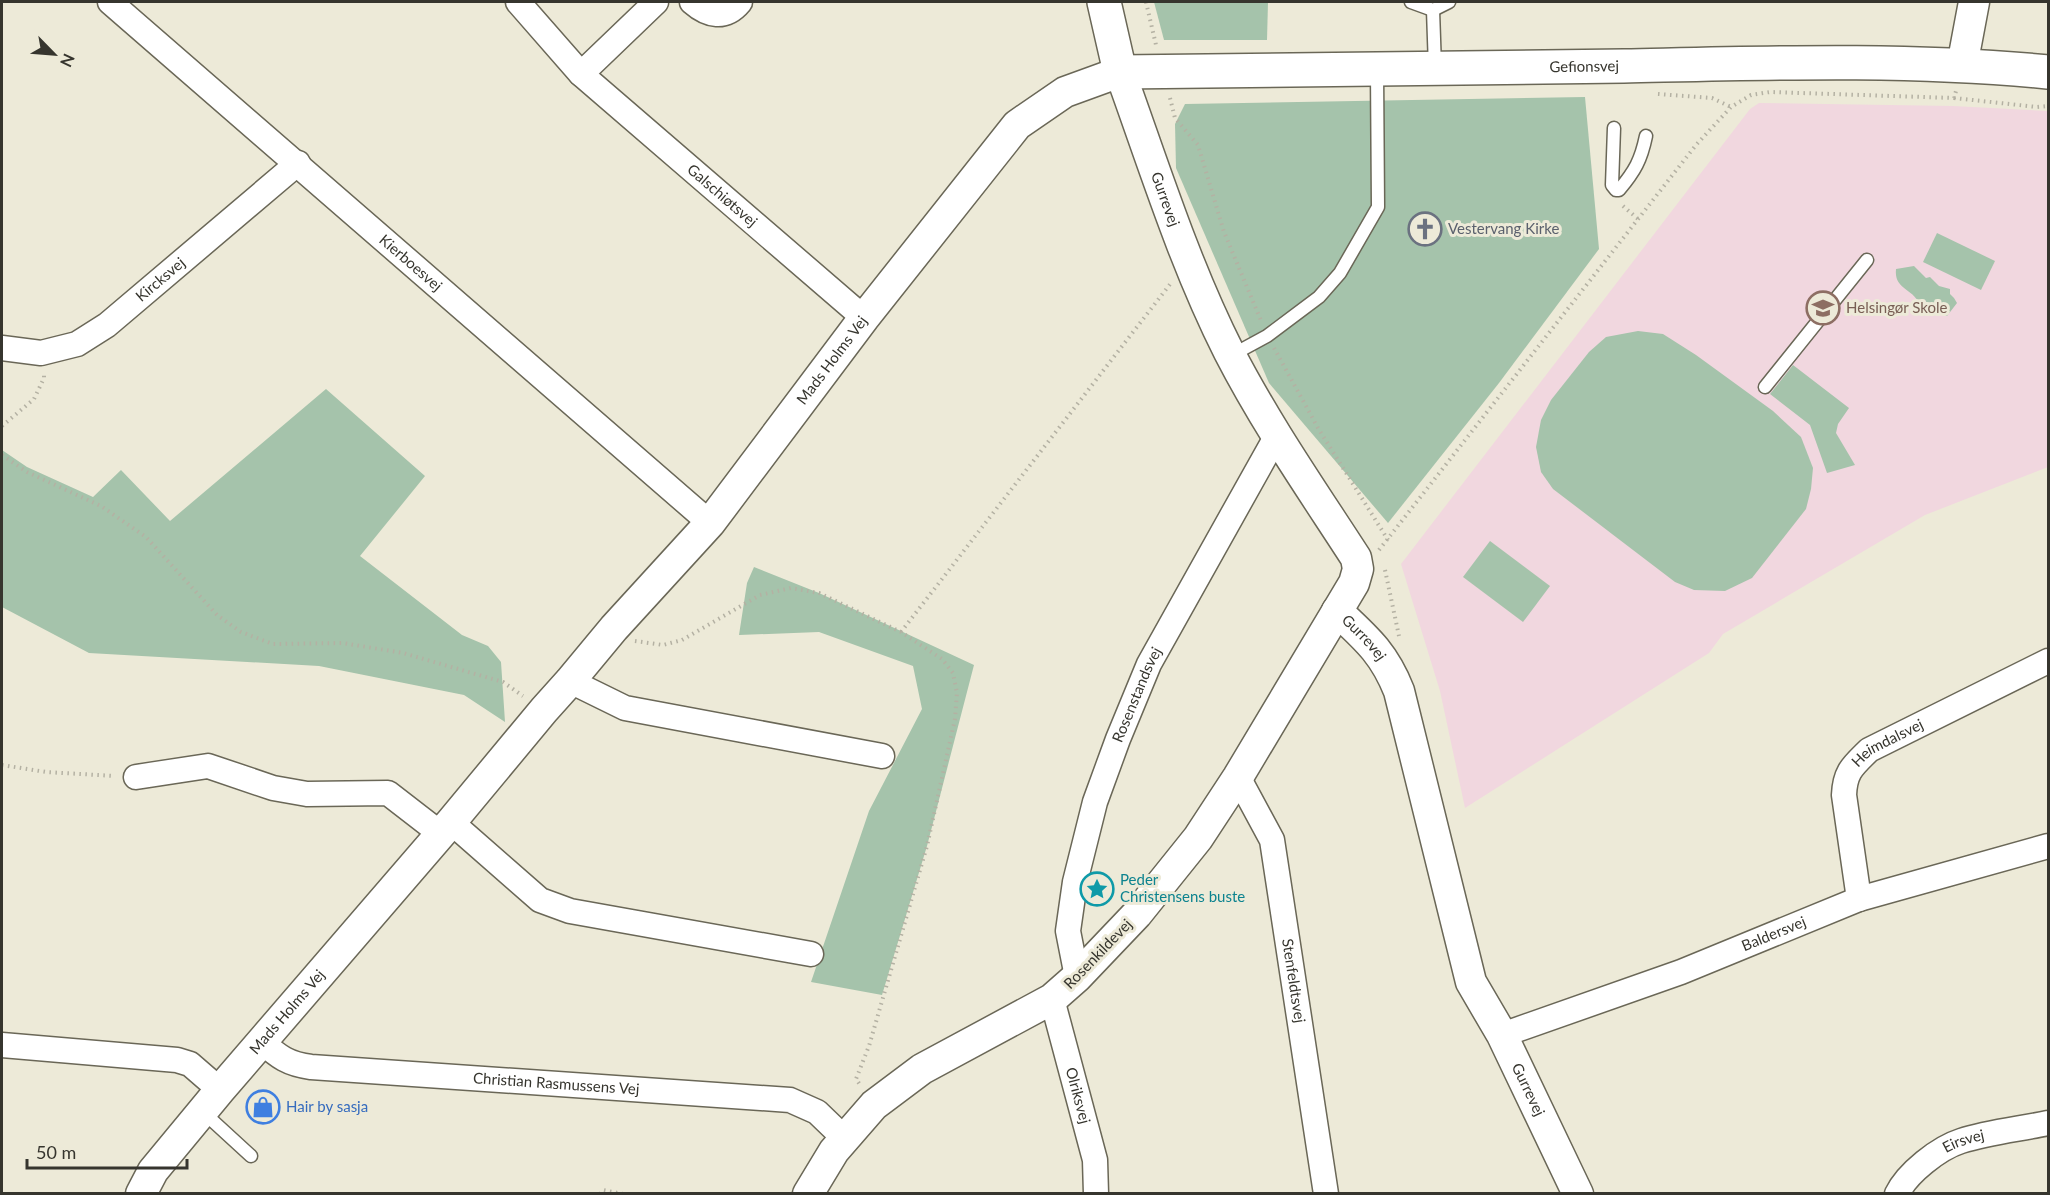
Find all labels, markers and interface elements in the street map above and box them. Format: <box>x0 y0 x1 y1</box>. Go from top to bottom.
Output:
north arrow <box>24 24 84 84</box>
text: N <box>57 51 79 70</box>
street label: Gefionsvej <box>1549 56 1619 75</box>
street label: Galschiøtsvej <box>684 160 762 230</box>
street label: Gurrevej <box>1148 169 1184 229</box>
church icon: Vestervang Kirke <box>1407 211 1443 247</box>
place label: Vestervang Kirke <box>1448 219 1559 237</box>
street label: Kierboesvej <box>376 230 446 294</box>
street label: Kircksvej <box>131 253 188 305</box>
school or university icon: Helsingør Skole <box>1805 290 1841 326</box>
place label: Helsingør Skole <box>1846 298 1948 316</box>
street label: Mads Holms Vej <box>792 312 870 407</box>
street label: Gurrevej <box>1339 610 1391 664</box>
street label: Rosenstandsvej <box>1108 644 1165 745</box>
street label: Heimdalsvej <box>1847 715 1926 770</box>
place label: Peder Christensens buste <box>1120 870 1245 905</box>
place icon: Peder Christensens buste <box>1079 871 1115 907</box>
street label: Baldersvej <box>1739 912 1808 954</box>
street label: Rosenkildevej <box>1059 915 1135 992</box>
street label: Stenfeldtsvej <box>1279 937 1310 1024</box>
street label: Mads Holms Vej <box>245 965 328 1057</box>
street label: Gurrevej <box>1509 1060 1549 1119</box>
street label: Olriksvej <box>1063 1065 1095 1125</box>
street label: Christian Rasmussens Vej <box>473 1068 640 1098</box>
shop icon: Hair by sasja <box>245 1089 281 1125</box>
place label: Hair by sasja <box>286 1097 368 1115</box>
street label: Eirsvej <box>1939 1125 1986 1156</box>
scale bar <box>27 1132 188 1170</box>
text: 50 m <box>36 1141 76 1163</box>

